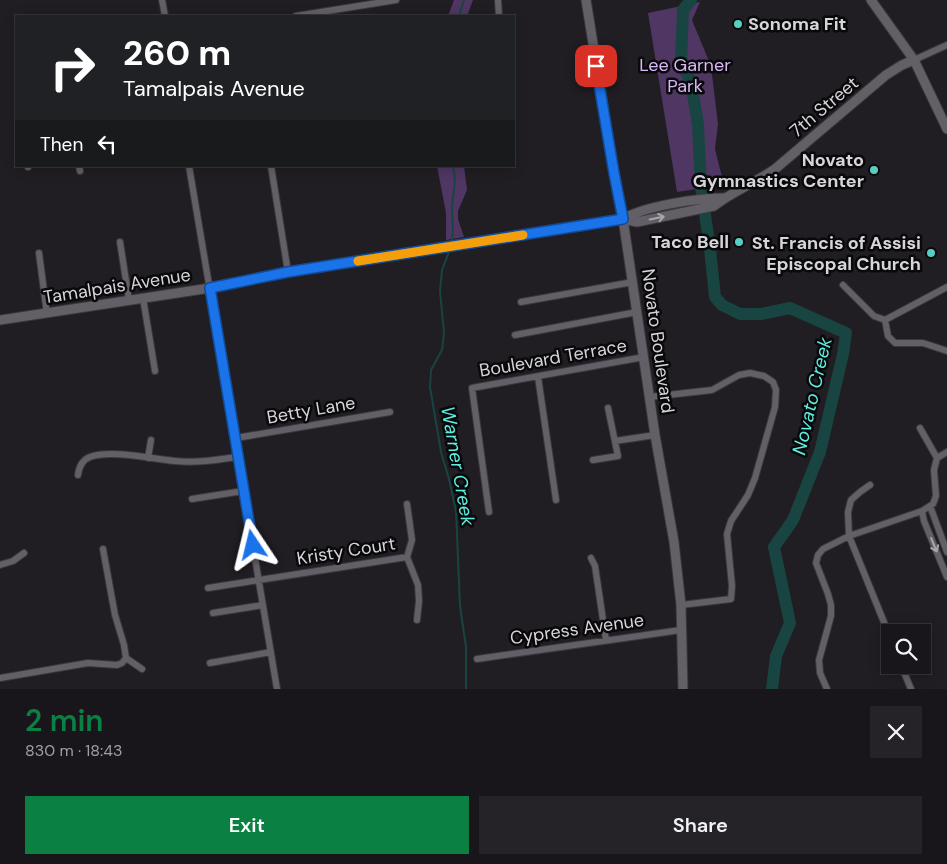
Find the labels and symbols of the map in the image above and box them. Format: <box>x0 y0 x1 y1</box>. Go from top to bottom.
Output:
place label: Sonoma Fit <box>748 12 846 36</box>
marker: Sonoma Fit <box>732 18 744 30</box>
pin <box>575 45 617 87</box>
park label: Lee Garner Park <box>639 53 731 98</box>
street label: 7th Street <box>785 71 863 143</box>
place label: Novato Gymnastics Center <box>693 148 864 193</box>
marker: Novato Gymnastics Center <box>868 164 880 176</box>
one-way arrow <box>648 213 664 223</box>
place label: Taco Bell <box>651 230 729 254</box>
place label: St. Francis of Assisi Episcopal Church <box>752 231 921 276</box>
marker: Taco Bell <box>733 236 745 248</box>
marker: St. Francis of Assisi Episcopal Church <box>925 247 937 259</box>
street label: Tamalpais Avenue <box>42 263 192 309</box>
street label: Novato Boulevard <box>636 267 680 415</box>
street label: Boulevard Terrace <box>477 333 629 383</box>
water label: Novato Creek <box>786 334 838 457</box>
street label: Betty Lane <box>265 390 357 430</box>
water label: Warner Creek <box>435 404 481 528</box>
position arrow <box>226 518 278 570</box>
street label: Kristy Court <box>295 531 397 571</box>
one-way arrow <box>930 536 939 552</box>
street label: Cypress Avenue <box>509 608 645 650</box>

